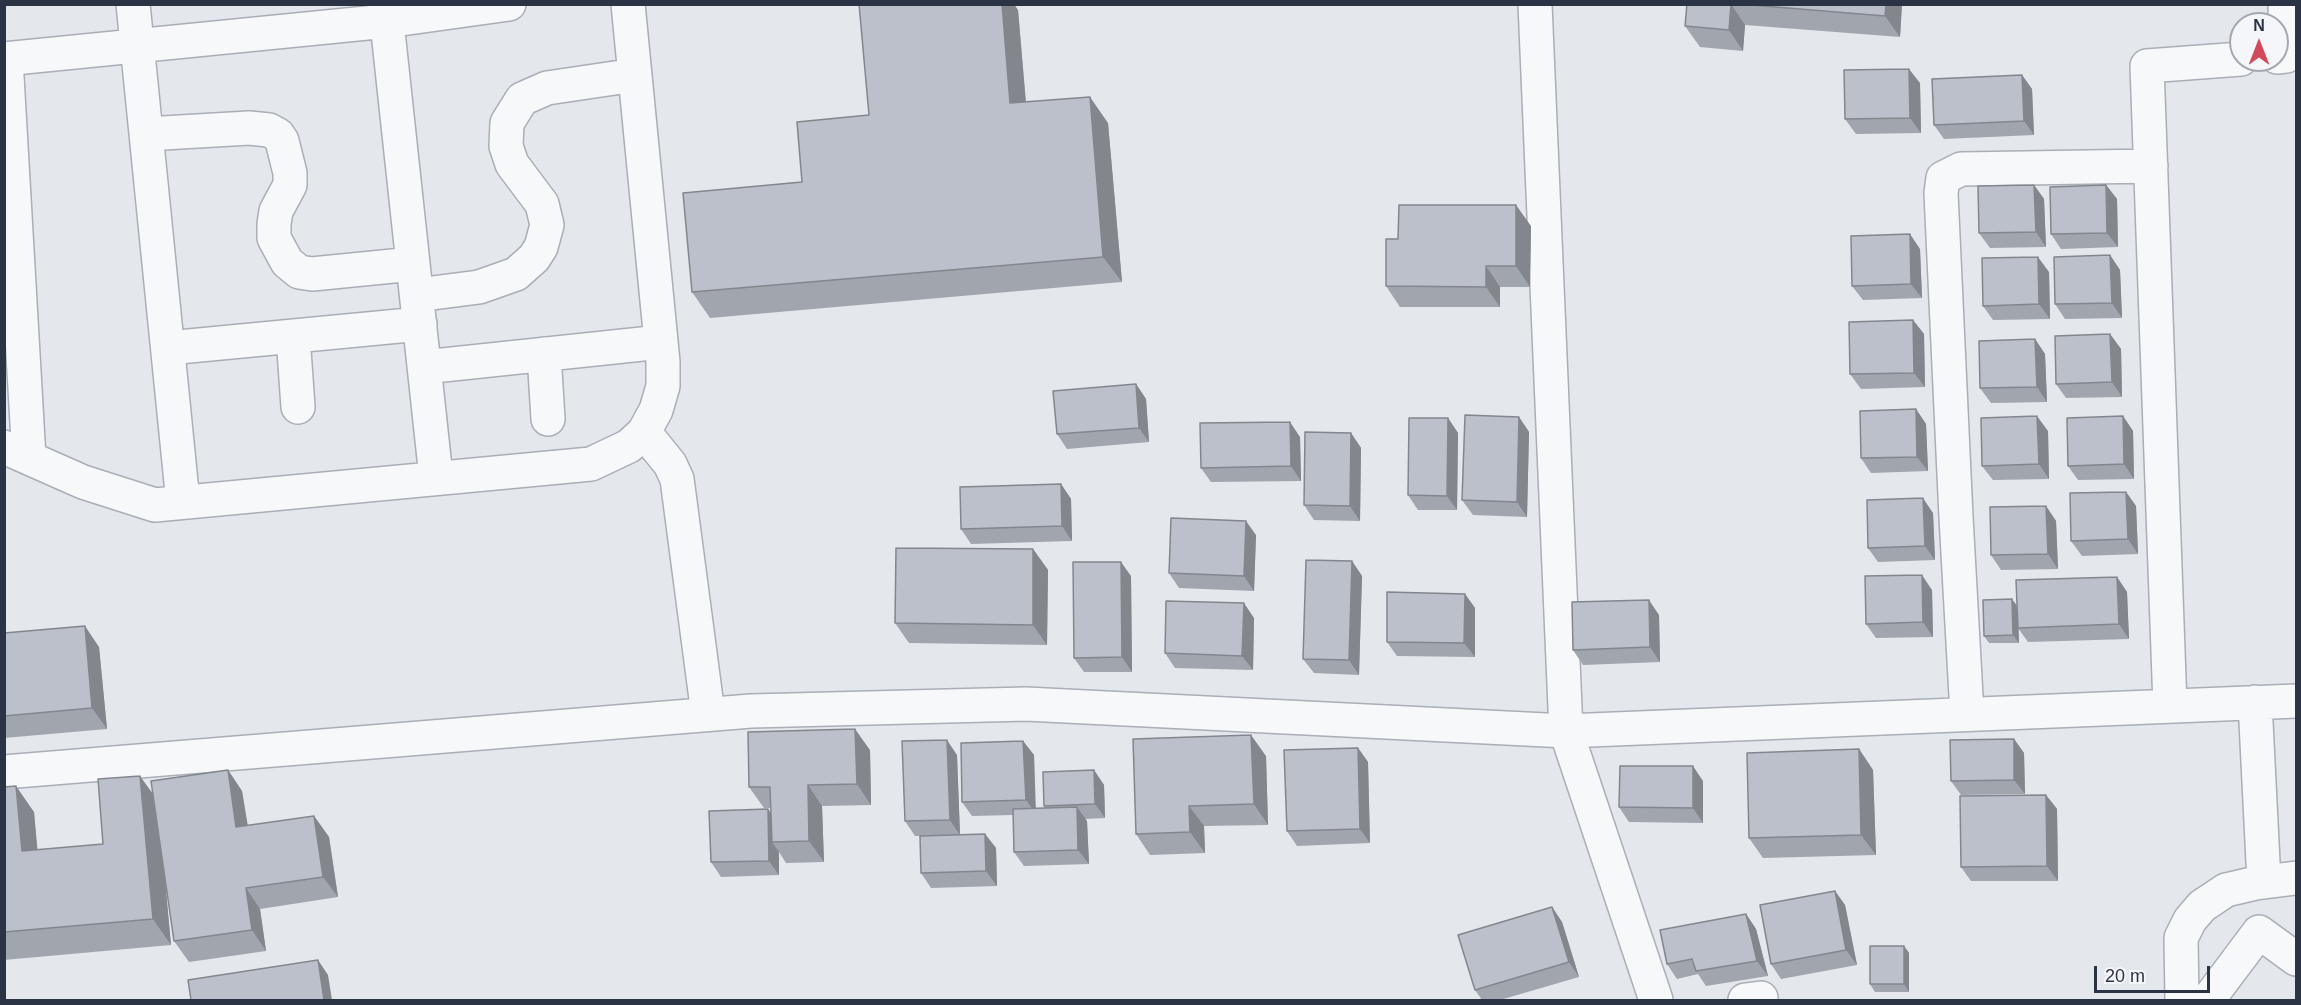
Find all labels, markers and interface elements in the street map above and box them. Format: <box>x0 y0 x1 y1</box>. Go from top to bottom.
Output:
north arrow <box>2229 12 2289 72</box>
text: N <box>2253 17 2265 34</box>
scale bar <box>2097 954 2212 992</box>
text: 20 m <box>2105 966 2145 986</box>

